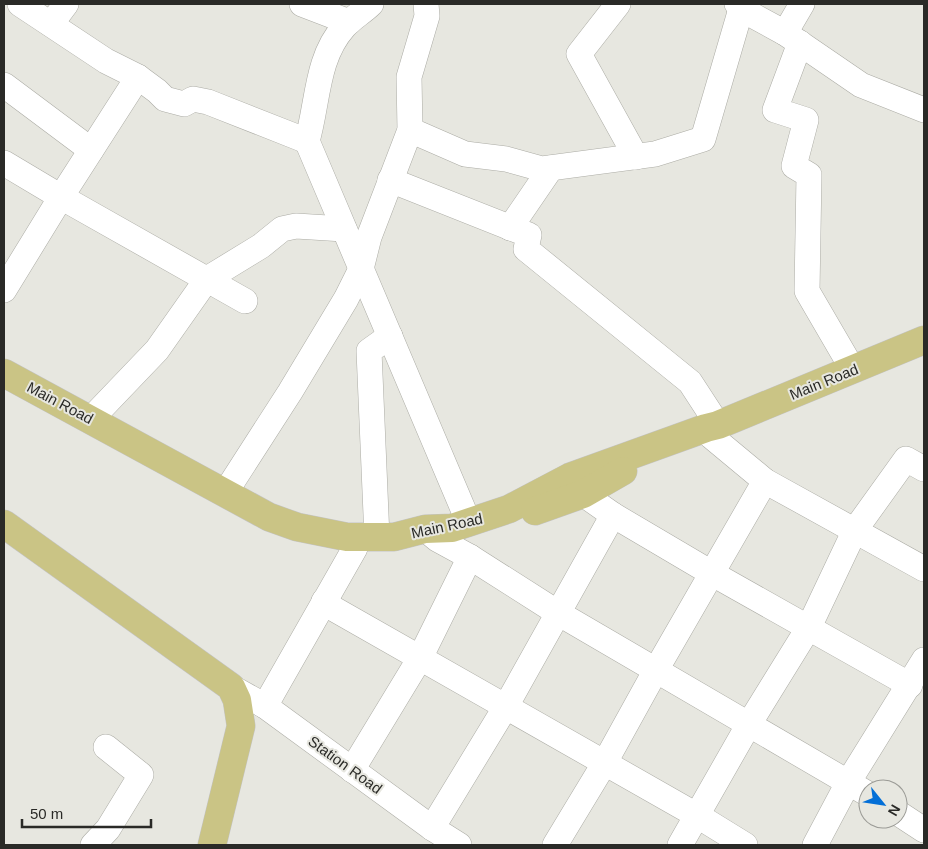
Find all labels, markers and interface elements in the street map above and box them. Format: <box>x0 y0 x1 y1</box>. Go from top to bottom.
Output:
street label: Main Road <box>787 360 861 403</box>
street label: Main Road <box>24 378 96 427</box>
street label: Main Road <box>410 510 484 541</box>
street label: Station Road <box>305 732 385 797</box>
north arrow <box>858 779 908 829</box>
scale bar <box>22 796 151 828</box>
text: N <box>885 802 904 819</box>
text: 50 m <box>30 805 63 822</box>

